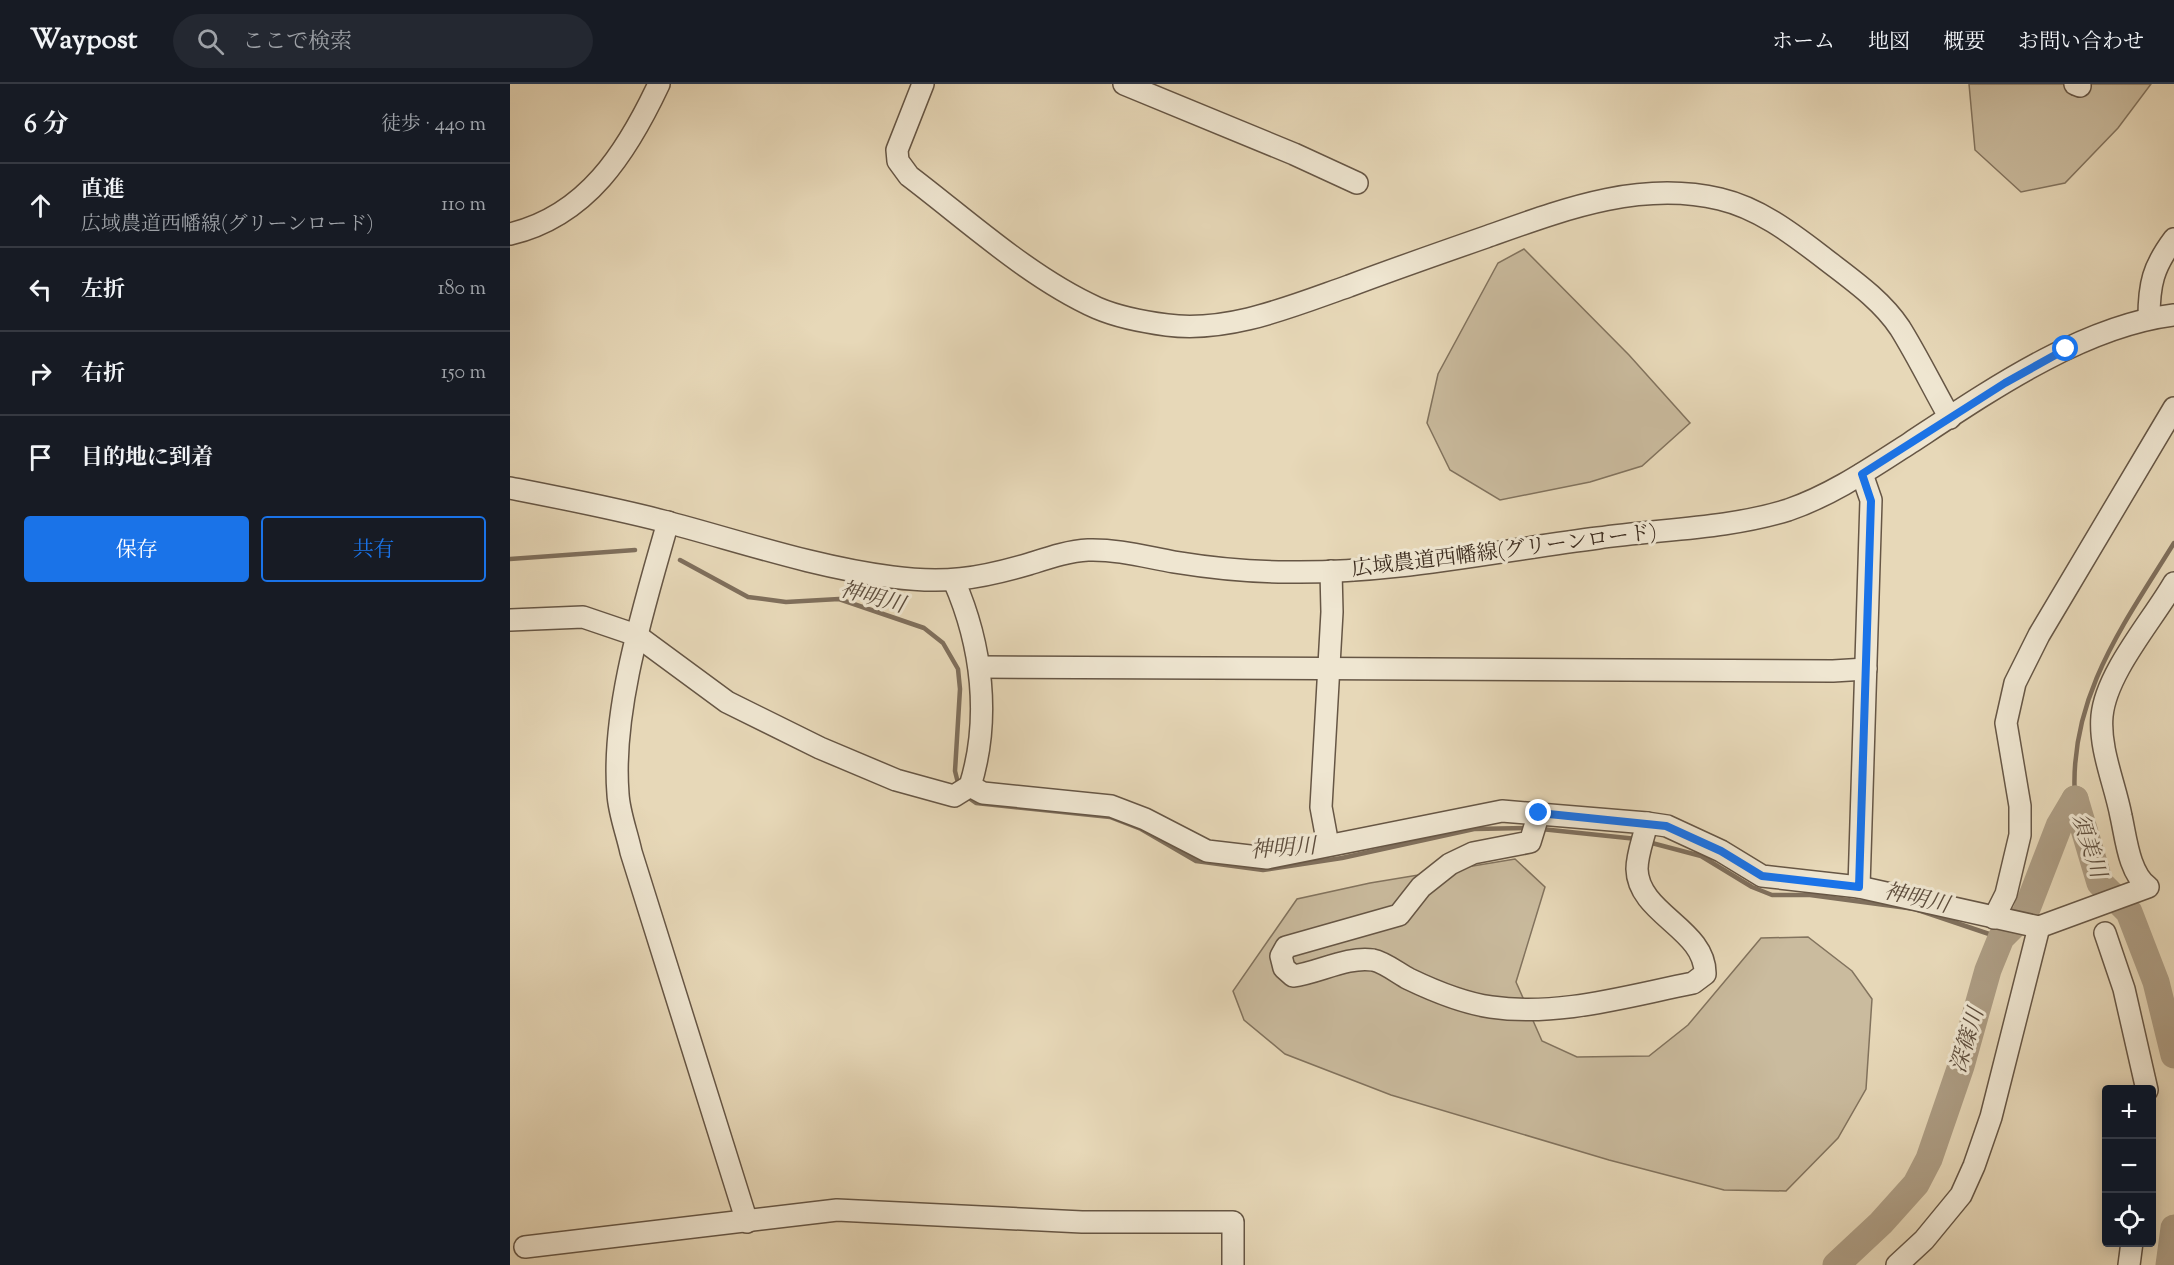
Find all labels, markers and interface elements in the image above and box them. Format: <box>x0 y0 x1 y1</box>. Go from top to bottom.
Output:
search box <box>173 14 593 68</box>
text: Waypost <box>30 21 137 61</box>
icon: search <box>194 25 227 58</box>
text: ここで検索 <box>242 27 352 59</box>
text: ホーム <box>1772 28 1835 58</box>
text: 地図 <box>1868 28 1910 58</box>
text: 概要 <box>1943 28 1985 58</box>
text: お問い合わせ <box>2018 28 2144 58</box>
text: 6 分 <box>24 107 68 144</box>
text: 徒歩 · 440 m <box>381 111 486 140</box>
text: 直進 <box>81 175 125 207</box>
icon: ahead <box>24 189 57 222</box>
text: 110 m <box>441 191 486 220</box>
text: 広域農道西幡線(グリーンロード) <box>81 211 374 240</box>
icon: left <box>24 273 57 306</box>
text: 左折 <box>81 275 125 307</box>
text: 180 m <box>438 275 486 304</box>
route start <box>2052 335 2078 361</box>
icon: right <box>24 357 57 390</box>
text: 右折 <box>81 359 125 391</box>
text: 150 m <box>441 359 486 388</box>
icon: arrive <box>24 441 57 474</box>
text: 目的地に到着 <box>81 443 213 475</box>
button: 保存 <box>24 516 249 582</box>
button: 共有 <box>261 516 486 582</box>
street label: 広域農道西幡線(グリーンロード) <box>1350 518 1659 586</box>
water label: 神明川 <box>836 575 910 623</box>
route end <box>1525 799 1551 825</box>
water label: 須美川 <box>2062 810 2113 884</box>
water label: 神明川 <box>1249 832 1319 868</box>
water label: 神明川 <box>1881 877 1954 923</box>
water label: 深篠川 <box>1944 1003 1994 1077</box>
map controls <box>2102 1085 2156 1247</box>
button: + <box>2102 1085 2156 1139</box>
button: − <box>2102 1139 2156 1193</box>
button: locate <box>2102 1193 2156 1247</box>

